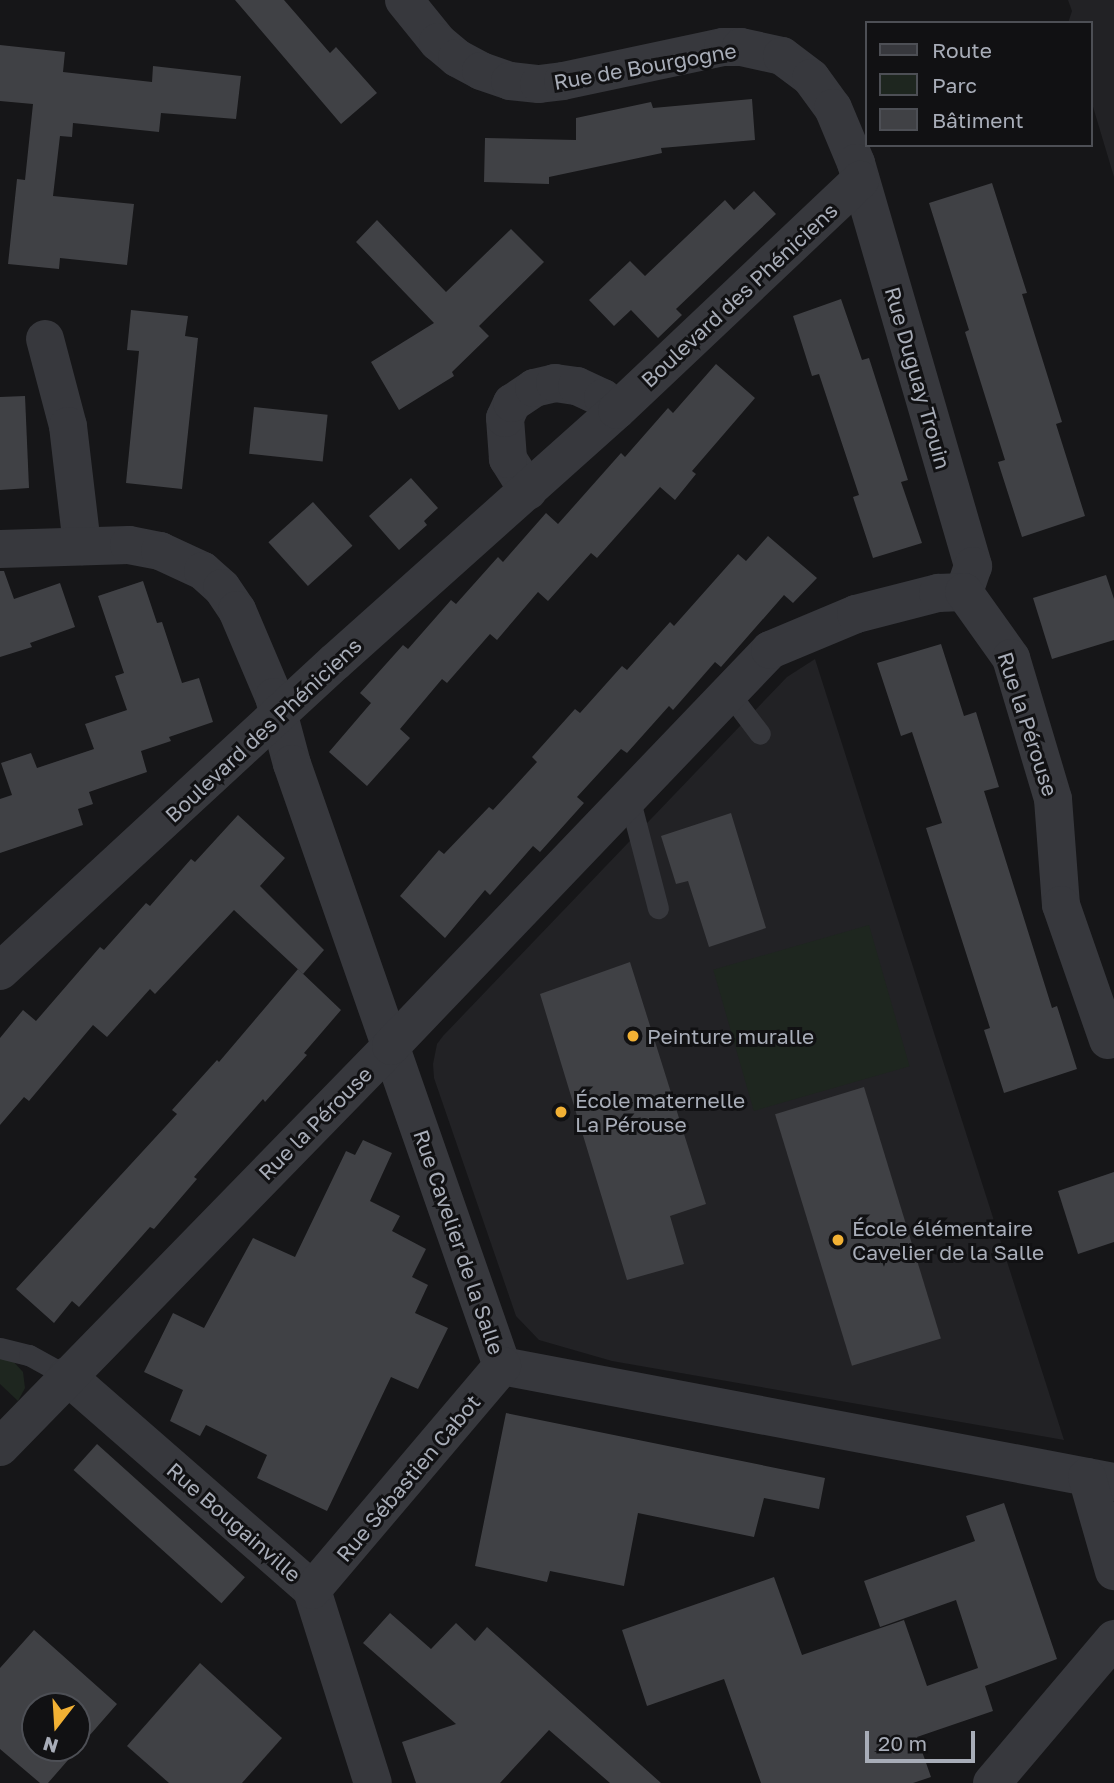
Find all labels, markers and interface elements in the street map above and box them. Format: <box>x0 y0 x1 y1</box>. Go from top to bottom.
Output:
legend <box>866 21 1093 147</box>
text: Route <box>932 37 992 63</box>
street label: Rue de Bourgogne <box>552 38 738 94</box>
text: Parc <box>932 72 977 98</box>
text: Bâtiment <box>932 107 1024 133</box>
street label: Boulevard des Phéniciens <box>636 197 842 393</box>
street label: Rue Duguay Trouin <box>880 284 956 472</box>
street label: Boulevard des Phéniciens <box>160 632 366 828</box>
street label: Rue la Pérouse <box>993 649 1063 799</box>
place label: Peinture muralle <box>647 1023 814 1049</box>
marker: Peinture muralle <box>625 1028 641 1044</box>
street label: Rue la Pérouse <box>253 1061 377 1185</box>
place label: École maternelle La Pérouse <box>575 1087 745 1137</box>
marker: École maternelle La Pérouse <box>553 1104 569 1120</box>
street label: Rue Cavelier de la Salle <box>409 1126 509 1358</box>
place label: École élémentaire Cavelier de la Salle <box>852 1215 1044 1265</box>
marker: École élémentaire Cavelier de la Salle <box>830 1232 846 1248</box>
street label: Rue Sébastien Cabot <box>331 1389 485 1567</box>
street label: Rue Bougainville <box>162 1457 306 1587</box>
north arrow <box>21 1692 91 1762</box>
scale bar <box>869 1716 979 1760</box>
text: 20 m <box>878 1730 927 1756</box>
text: N <box>40 1733 61 1759</box>

